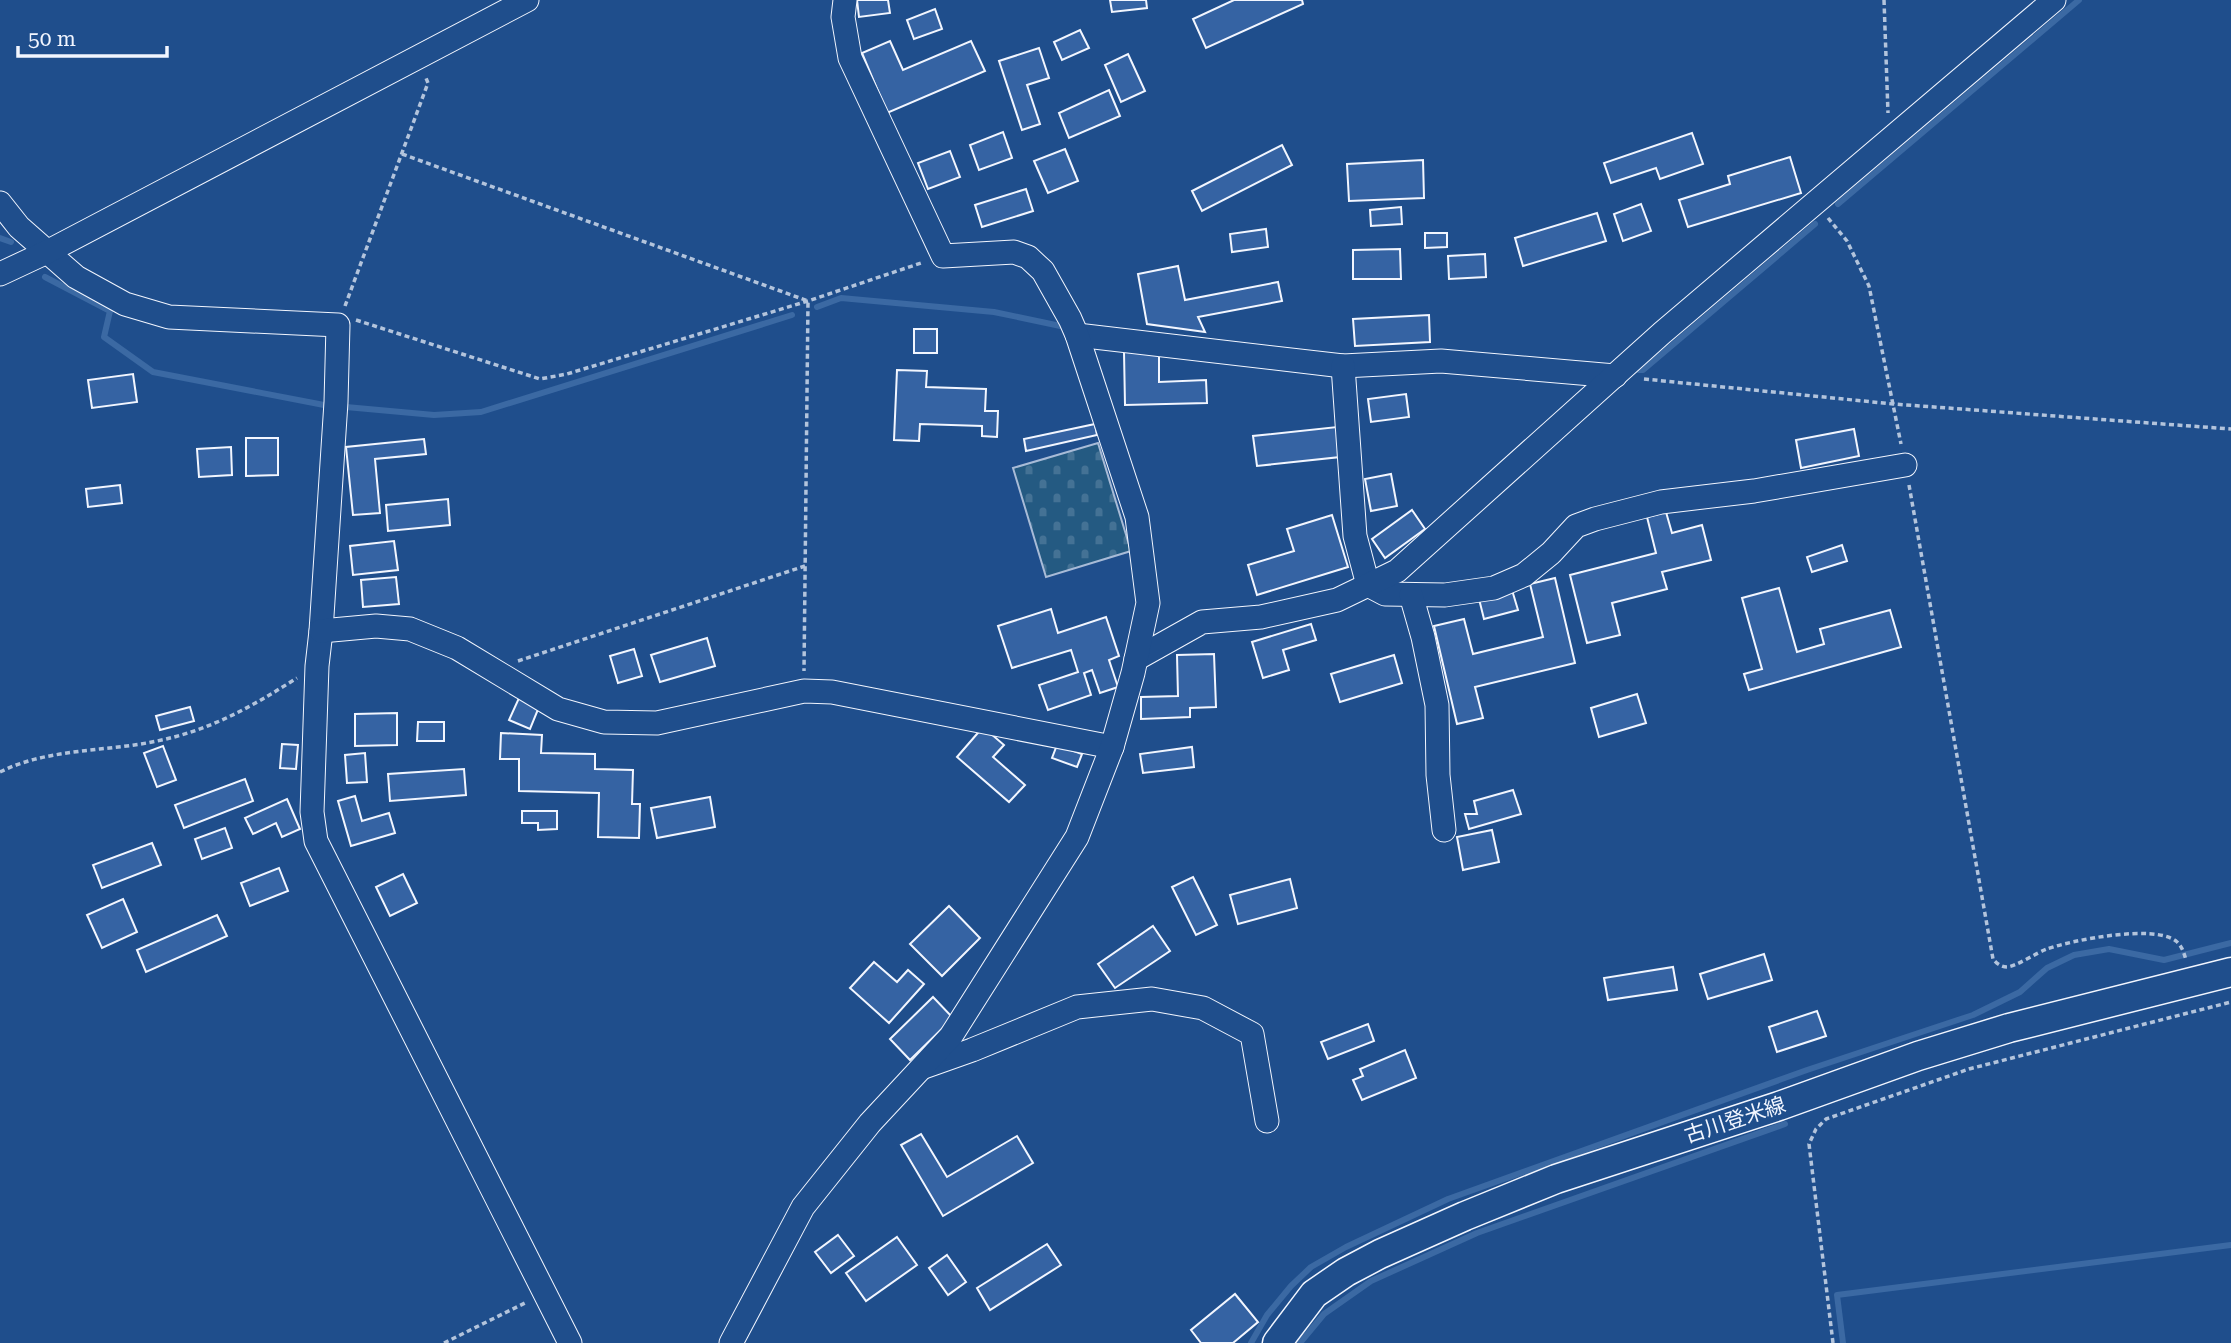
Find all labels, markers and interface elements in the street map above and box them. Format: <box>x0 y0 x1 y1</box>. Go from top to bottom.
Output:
scale bar <box>18 14 166 58</box>
text: 50 m <box>28 27 76 51</box>
street label: 古川登米線 <box>1681 1092 1789 1148</box>

